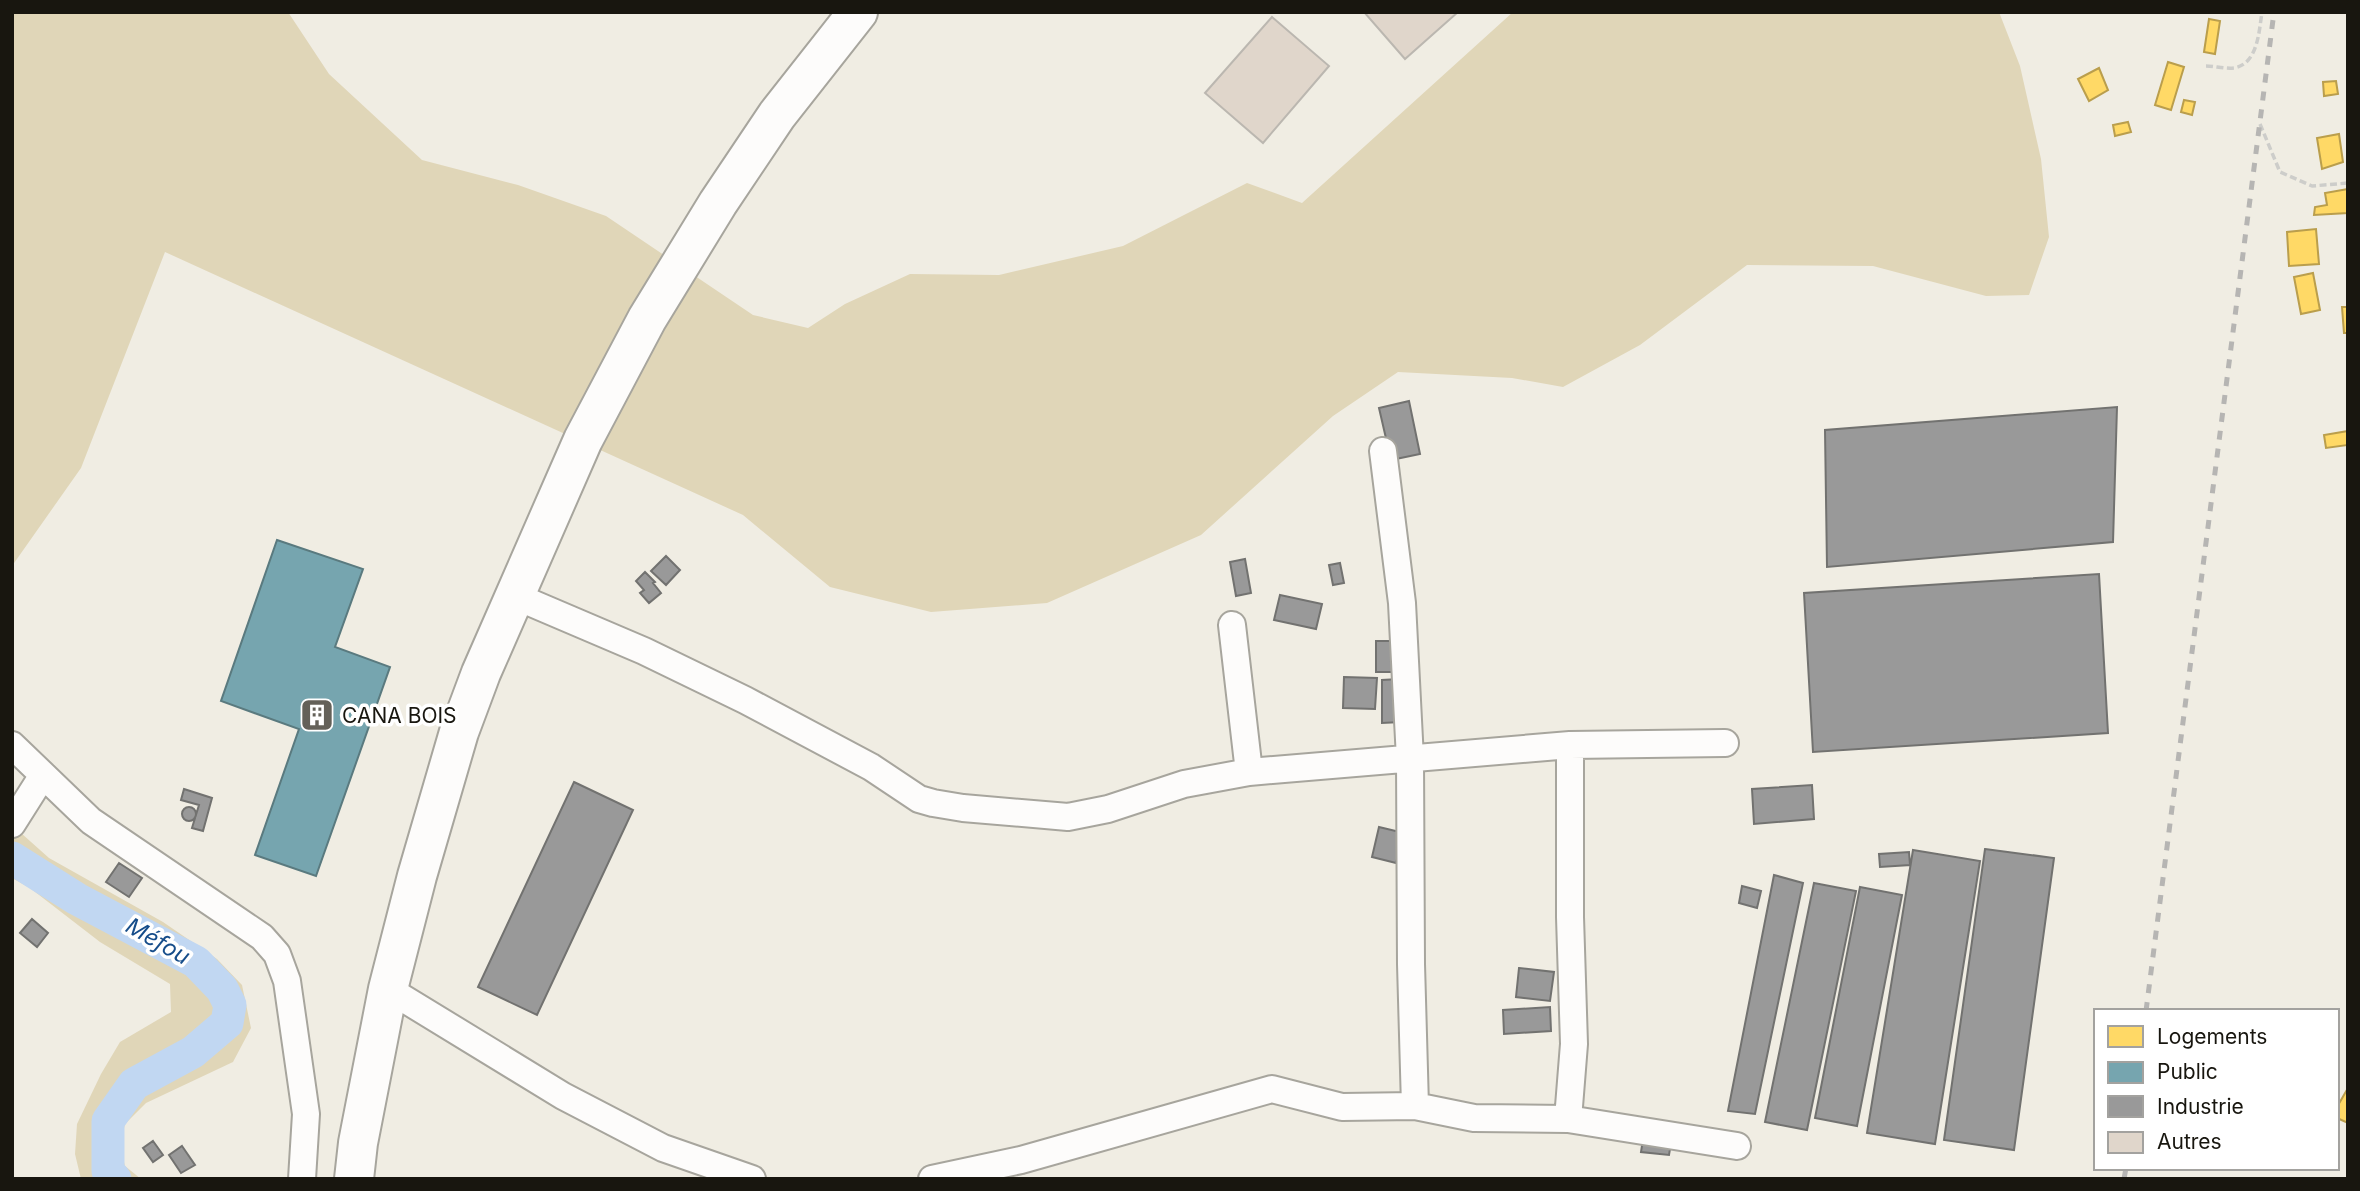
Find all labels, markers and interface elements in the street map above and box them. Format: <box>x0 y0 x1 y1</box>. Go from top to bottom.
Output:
building icon: CANA BOIS <box>298 696 336 734</box>
place label: CANA BOIS <box>342 703 457 728</box>
water label: Méfou <box>121 912 195 970</box>
legend <box>2094 1009 2339 1170</box>
text: Logements <box>2157 1024 2267 1049</box>
text: Public <box>2157 1059 2218 1084</box>
text: Industrie <box>2157 1094 2244 1119</box>
text: Autres <box>2157 1129 2222 1154</box>

